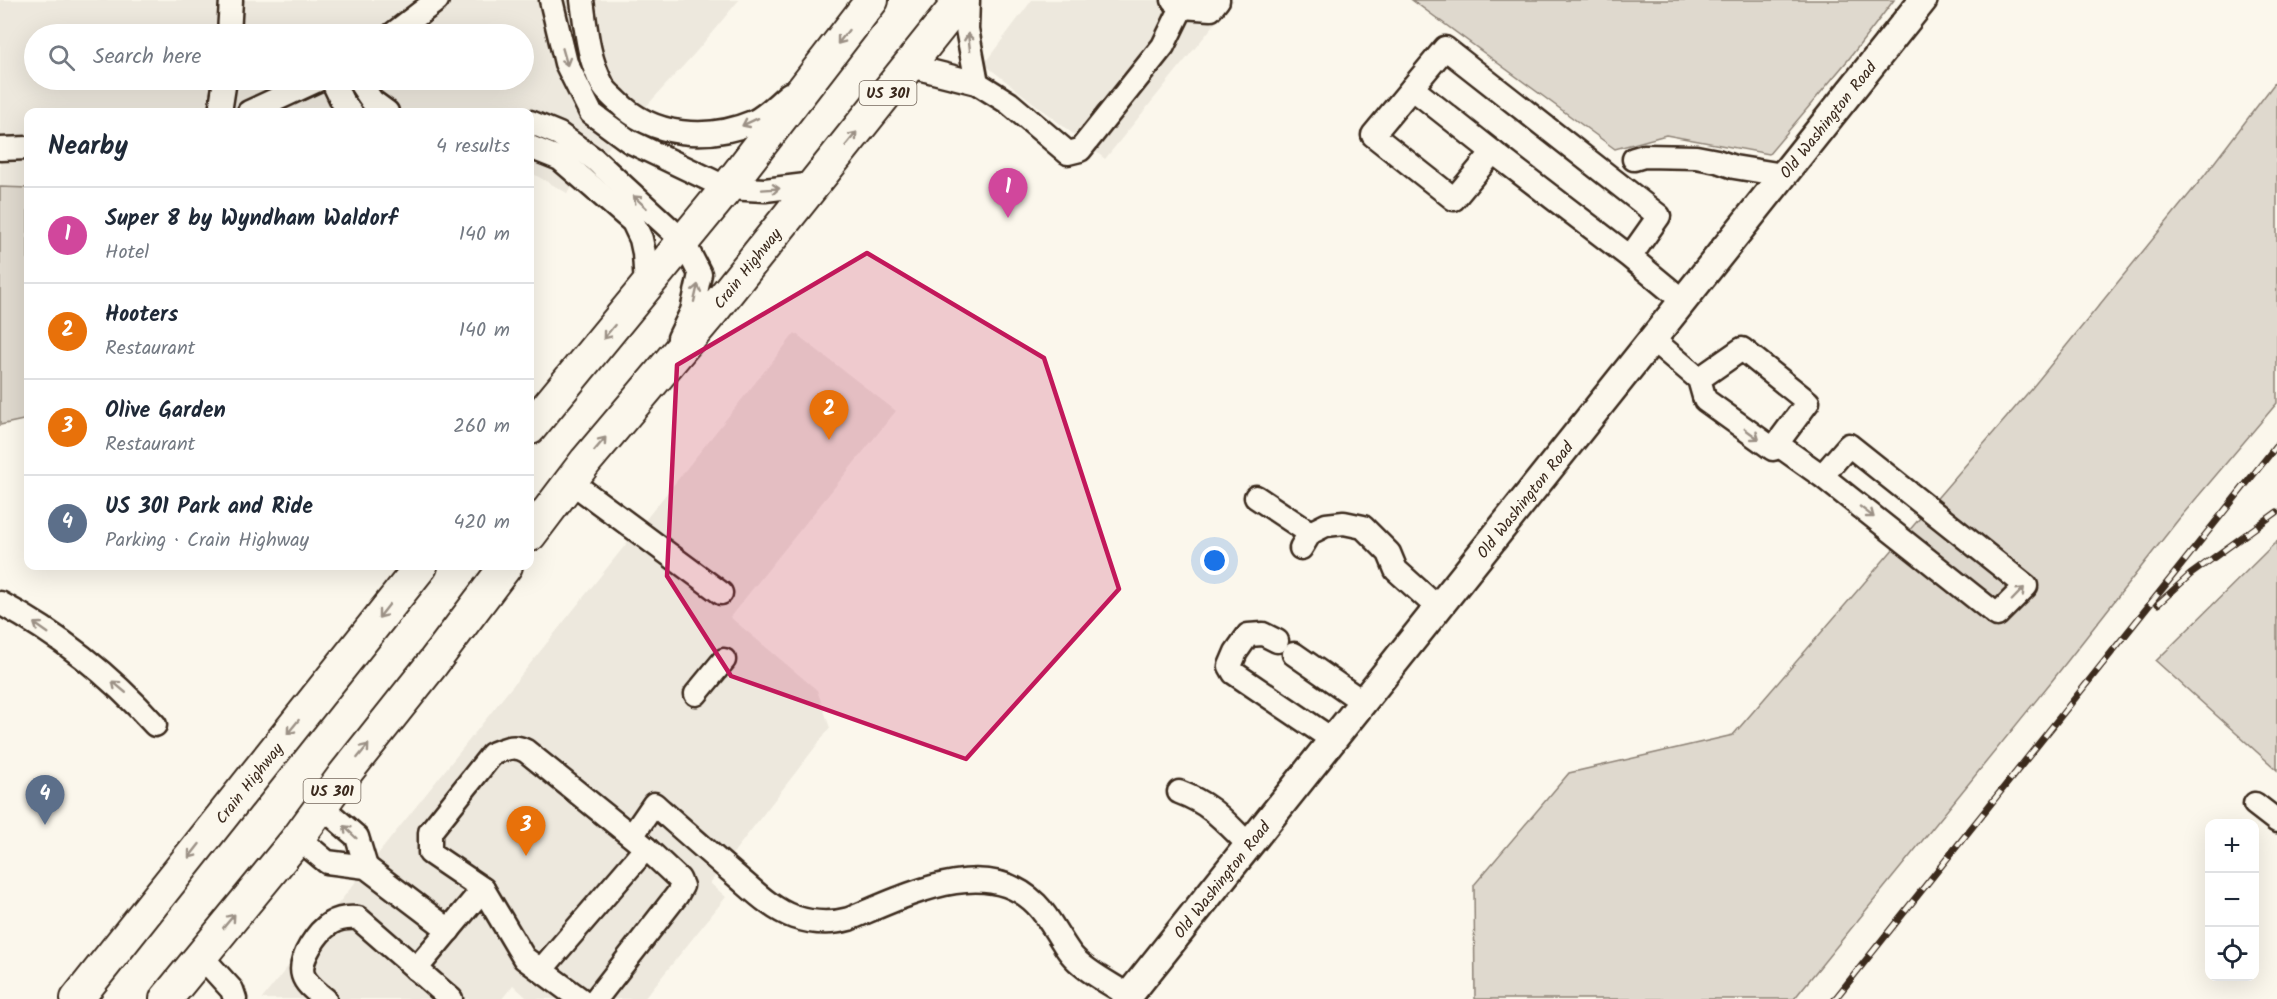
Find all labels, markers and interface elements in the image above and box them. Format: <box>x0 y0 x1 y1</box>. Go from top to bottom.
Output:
search box <box>24 24 534 90</box>
one-way arrow <box>837 29 850 45</box>
one-way arrow <box>963 32 974 52</box>
text: Search here <box>93 40 201 75</box>
icon: search <box>45 41 78 74</box>
one-way arrow <box>560 47 571 66</box>
street label: Old Washington Road <box>1774 56 1884 185</box>
road number: US 301 <box>860 81 916 105</box>
one-way arrow <box>742 116 760 128</box>
text: Nearby <box>48 126 128 168</box>
text: 4 results <box>436 131 510 163</box>
one-way arrow <box>844 131 857 147</box>
pin: 1 <box>988 168 1028 218</box>
one-way arrow <box>760 183 780 194</box>
one-way arrow <box>633 195 648 209</box>
text: Super 8 by Wyndham Waldorf <box>105 202 397 237</box>
text: 1 <box>64 219 71 251</box>
text: 140 m <box>459 219 510 251</box>
street label: Crain Highway <box>708 223 789 315</box>
text: Hotel <box>105 237 149 269</box>
one-way arrow <box>691 283 702 303</box>
text: Hooters <box>105 298 178 333</box>
text: 2 <box>62 315 73 347</box>
text: 140 m <box>459 315 510 347</box>
one-way arrow <box>603 323 616 339</box>
text: Restaurant <box>105 333 195 365</box>
pin: 2 <box>810 390 848 440</box>
text: Olive Garden <box>105 394 226 429</box>
text: 3 <box>62 411 73 443</box>
text: 260 m <box>453 411 510 443</box>
one-way arrow <box>1744 428 1760 441</box>
text: Restaurant <box>105 429 195 461</box>
one-way arrow <box>593 436 606 452</box>
street label: Old Washington Road <box>1471 436 1581 565</box>
text: US 301 Park and Ride <box>105 490 313 525</box>
one-way arrow <box>1859 506 1875 519</box>
text: 4 <box>62 507 73 539</box>
text: 420 m <box>453 507 510 539</box>
text: Parking · Crain Highway <box>105 525 309 557</box>
your location <box>1200 546 1229 575</box>
one-way arrow <box>2010 587 2025 602</box>
one-way arrow <box>378 603 391 619</box>
one-way arrow <box>33 622 49 634</box>
one-way arrow <box>111 681 127 694</box>
one-way arrow <box>286 719 299 735</box>
street label: Crain Highway <box>210 737 290 830</box>
one-way arrow <box>356 743 369 759</box>
pin: 4 <box>26 776 64 825</box>
road number: US 301 <box>304 779 360 803</box>
pin: 3 <box>506 806 546 856</box>
street label: Old Washington Road <box>1168 815 1278 944</box>
map controls <box>2205 819 2259 981</box>
button: + <box>2205 819 2259 873</box>
one-way arrow <box>343 825 358 839</box>
one-way arrow <box>188 843 201 859</box>
button: − <box>2205 873 2259 927</box>
one-way arrow <box>223 913 236 929</box>
button: locate <box>2205 927 2259 981</box>

